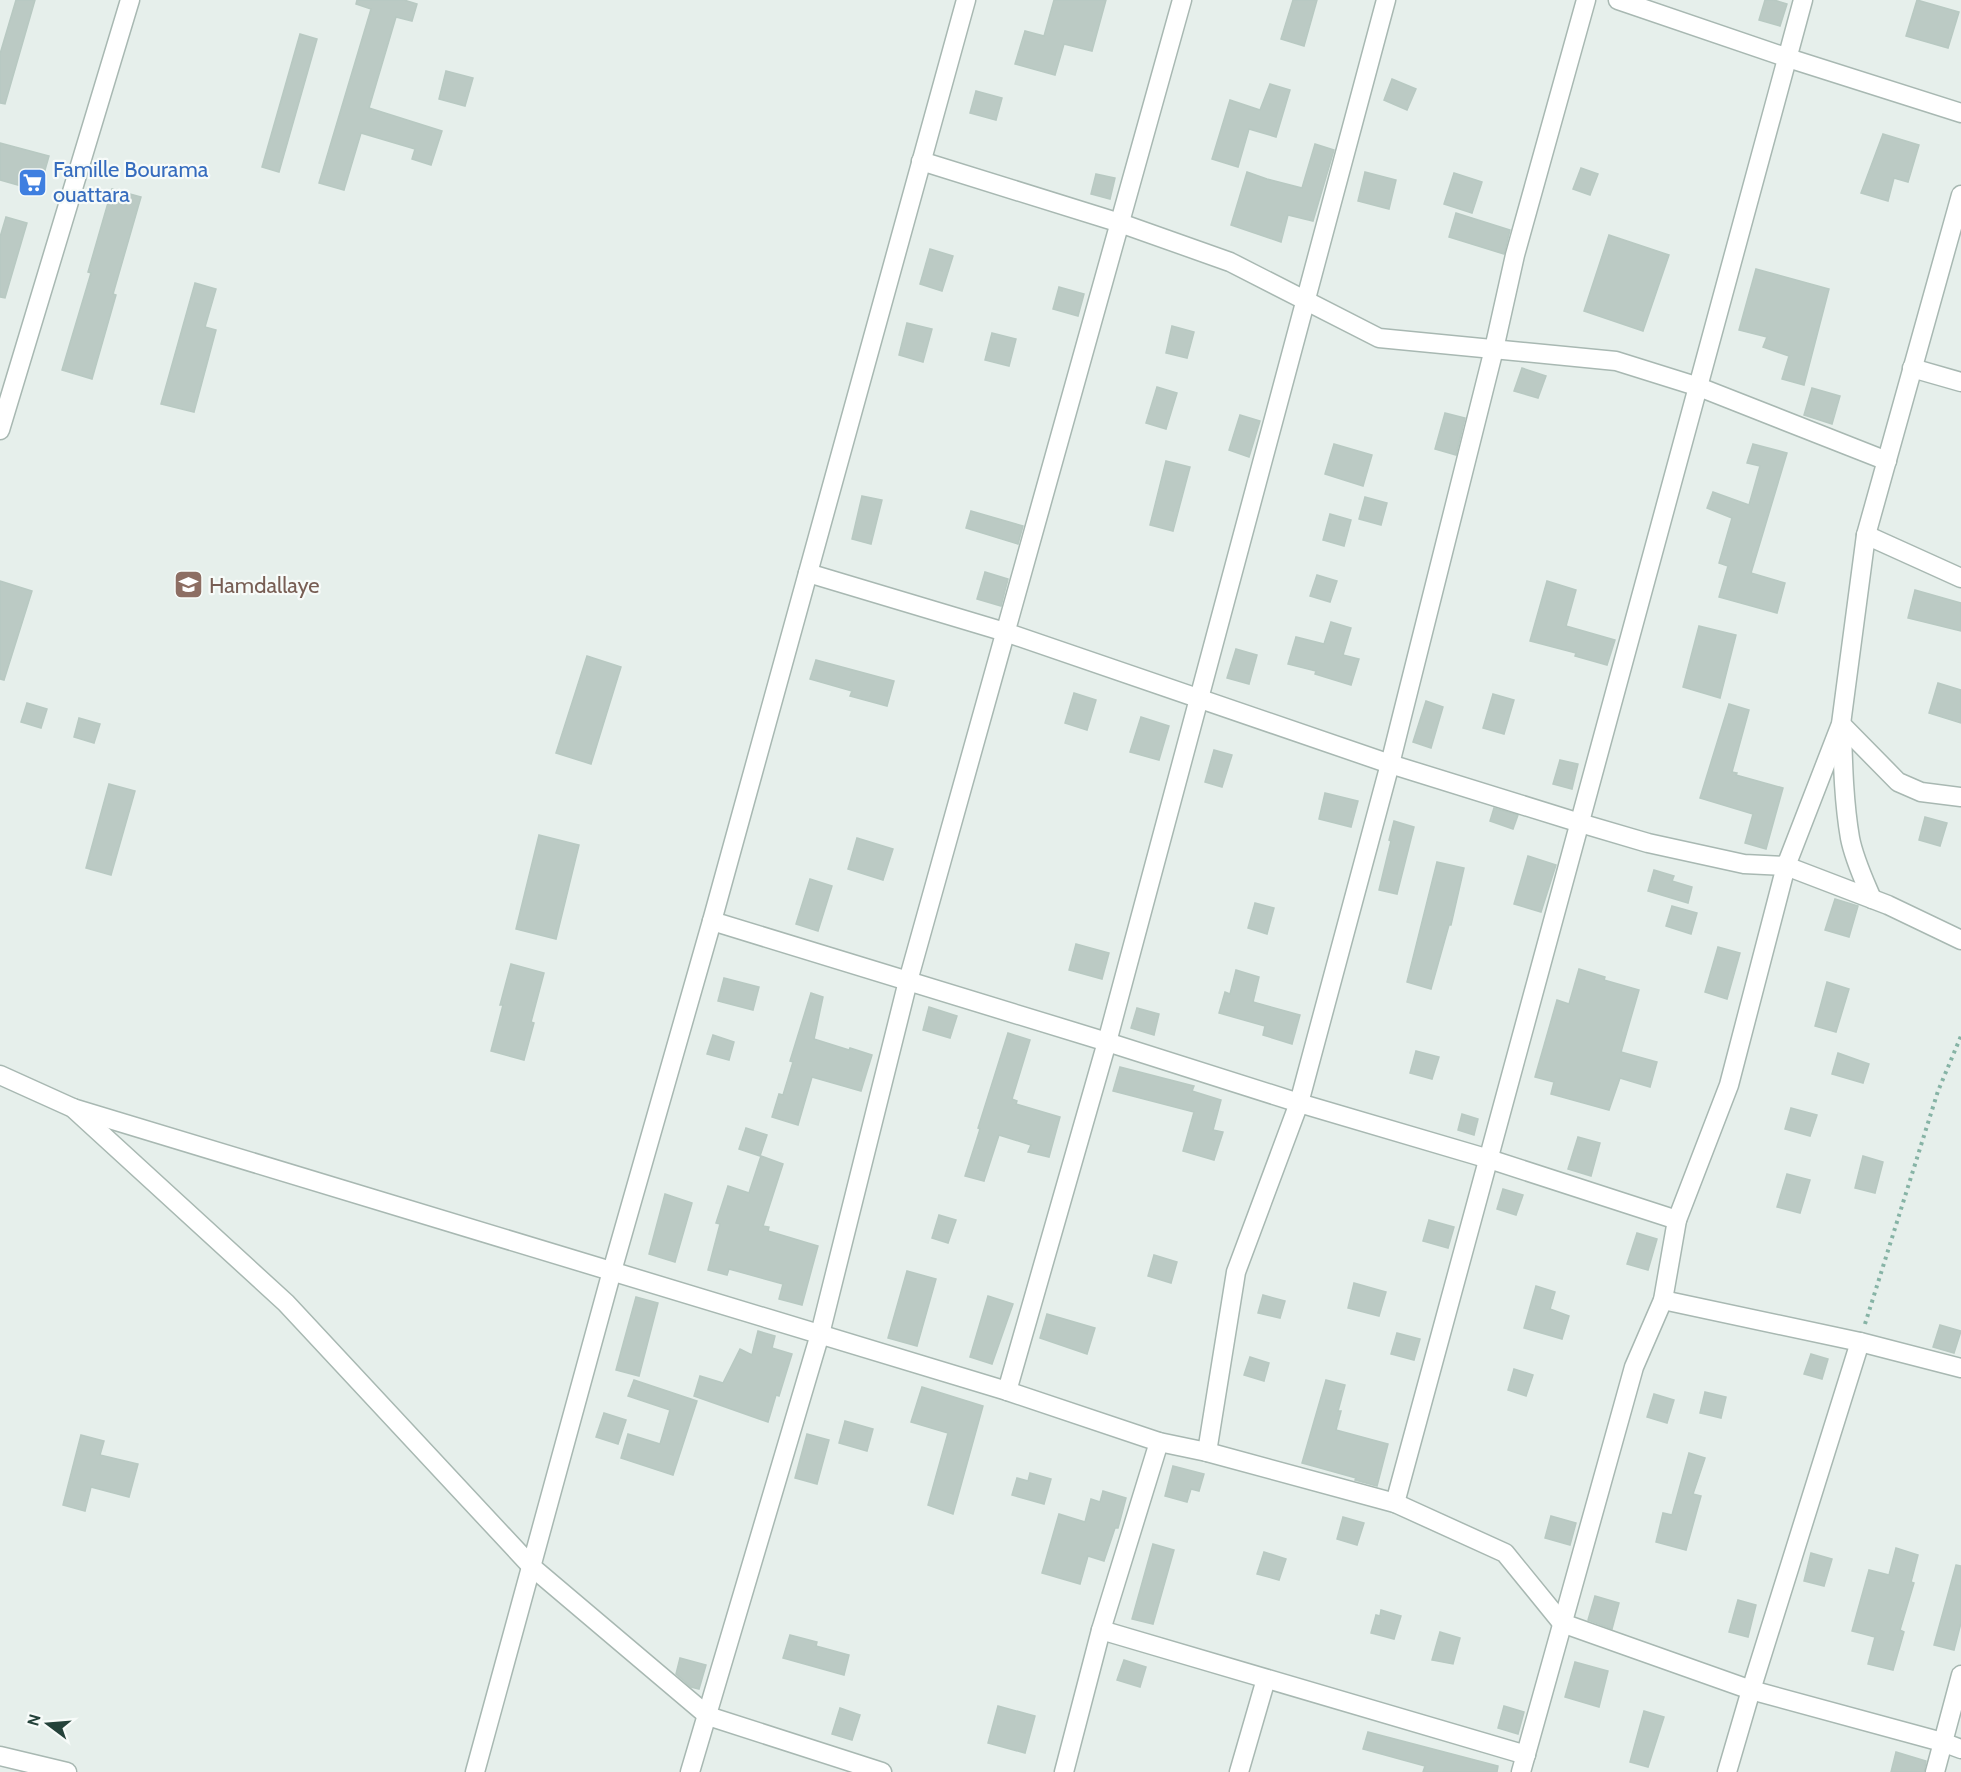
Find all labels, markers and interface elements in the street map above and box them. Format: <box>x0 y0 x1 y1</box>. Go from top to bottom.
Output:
place label: Famille Bourama ouattara <box>53 156 209 208</box>
supermarket icon: Famille Bourama ouattara <box>16 166 48 198</box>
school or university icon: Hamdallaye <box>172 569 204 601</box>
place label: Hamdallaye <box>209 572 320 599</box>
north arrow <box>18 1694 78 1754</box>
text: N <box>23 1712 45 1728</box>

